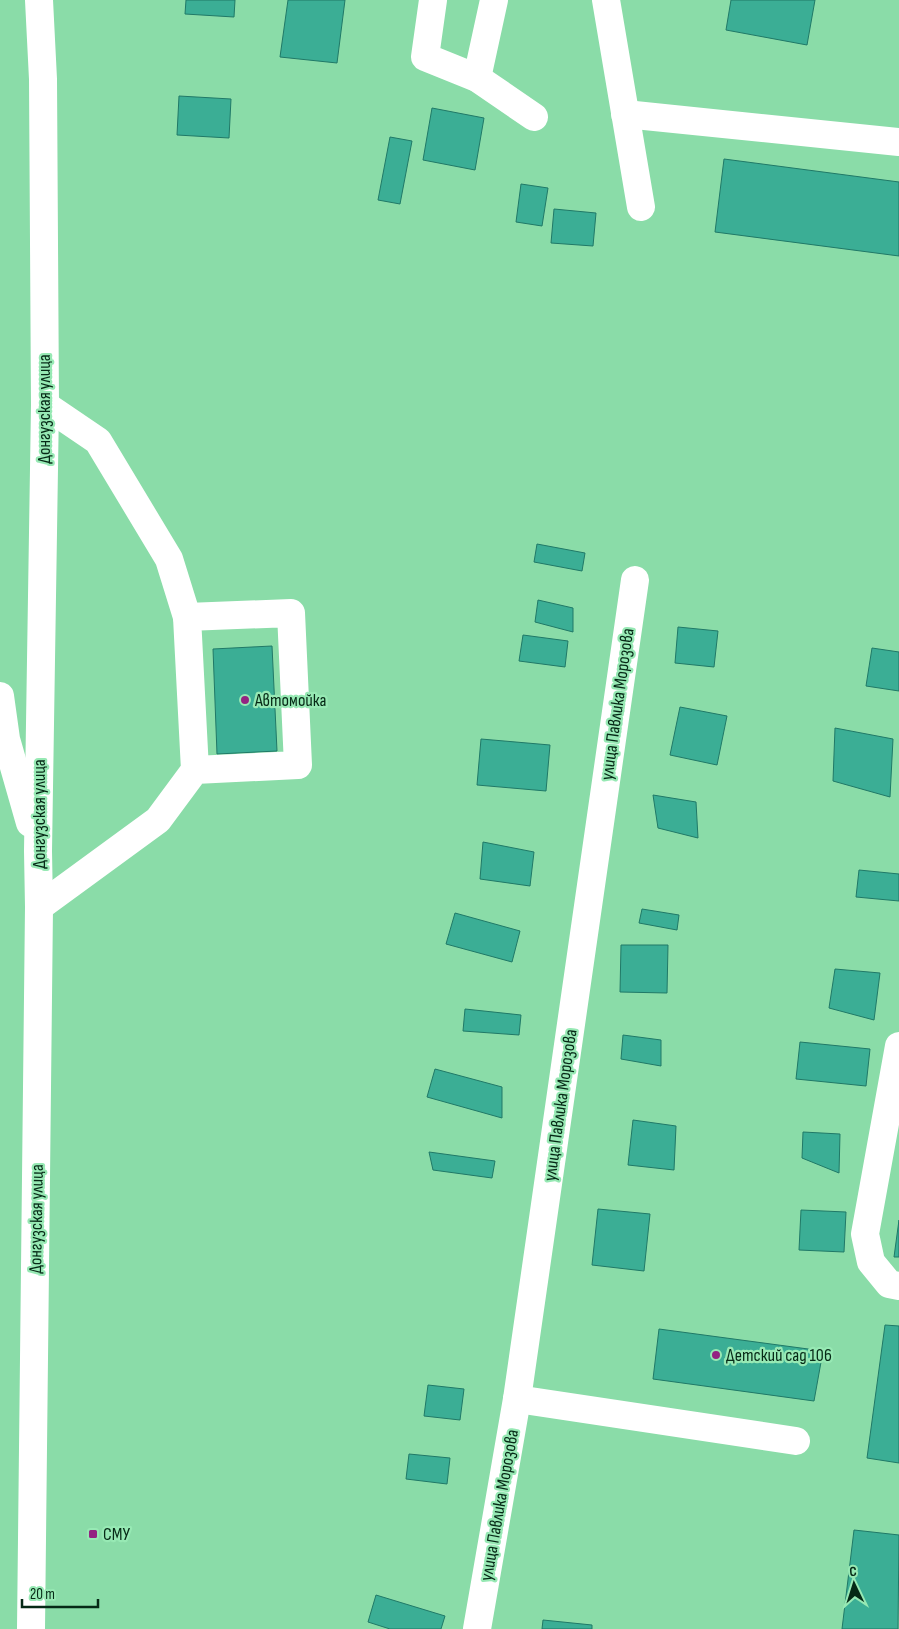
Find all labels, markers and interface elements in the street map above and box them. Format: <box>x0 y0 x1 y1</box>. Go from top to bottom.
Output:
street label: Донгузская улица <box>34 354 55 464</box>
street label: улица Павлика Морозова <box>596 627 639 781</box>
place label: Автомойка <box>254 690 327 711</box>
marker: Автомойка <box>239 694 251 706</box>
street label: Донгузская улица <box>29 759 50 869</box>
street label: улица Павлика Морозова <box>539 1028 582 1182</box>
street label: Донгузская улица <box>25 1164 48 1274</box>
place label: Детский сад 106 <box>726 1345 832 1366</box>
marker: Детский сад 106 <box>710 1349 722 1361</box>
street label: улица Павлика Морозова <box>476 1428 523 1582</box>
place label: СМУ <box>103 1524 130 1545</box>
marker: СМУ <box>87 1528 99 1540</box>
north arrow <box>829 1559 879 1609</box>
text: С <box>849 1563 857 1580</box>
scale bar <box>22 1576 99 1608</box>
text: 20 m <box>30 1585 55 1604</box>

